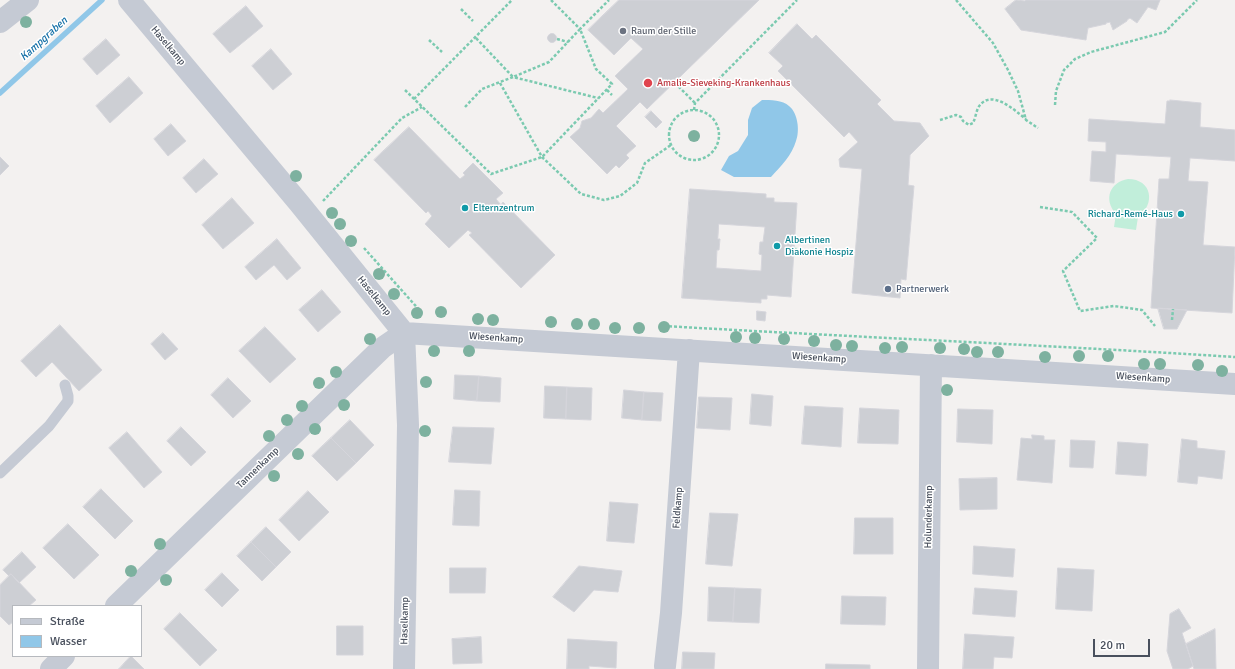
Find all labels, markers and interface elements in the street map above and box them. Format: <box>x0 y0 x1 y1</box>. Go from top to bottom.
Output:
water label: Kampgraben <box>18 14 70 64</box>
street label: Haselkamp <box>148 24 188 68</box>
place label: Raum der Stille <box>631 25 696 37</box>
marker: Raum der Stille <box>618 26 628 36</box>
marker: Amalie-Sieveking-Krankenhaus <box>642 77 654 89</box>
place label: Amalie-Sieveking-Krankenhaus <box>657 77 790 89</box>
place label: Elternzentrum <box>473 202 534 214</box>
marker: Elternzentrum <box>460 203 470 213</box>
place label: Richard-Remé-Haus <box>1088 208 1173 220</box>
marker: Richard-Remé-Haus <box>1176 209 1186 219</box>
place label: Albertinen Diakonie Hospiz <box>785 234 853 258</box>
marker: Albertinen Diakonie Hospiz <box>772 241 782 251</box>
street label: Haselkamp <box>354 274 394 318</box>
place label: Partnerwerk <box>896 283 949 295</box>
marker: Partnerwerk <box>883 284 893 294</box>
street label: Wiesenkamp <box>468 330 524 346</box>
street label: Wiesenkamp <box>791 350 847 366</box>
street label: Wiesenkamp <box>1115 370 1171 386</box>
street label: Tannenkamp <box>234 445 282 491</box>
street label: Holunderkamp <box>922 485 936 549</box>
street label: Feldkamp <box>671 487 685 529</box>
street label: Haselkamp <box>399 597 411 645</box>
legend <box>12 605 142 657</box>
text: Straße <box>50 614 85 629</box>
scale bar <box>1095 631 1152 657</box>
text: Wasser <box>50 634 87 649</box>
text: 20 m <box>1100 638 1125 653</box>

